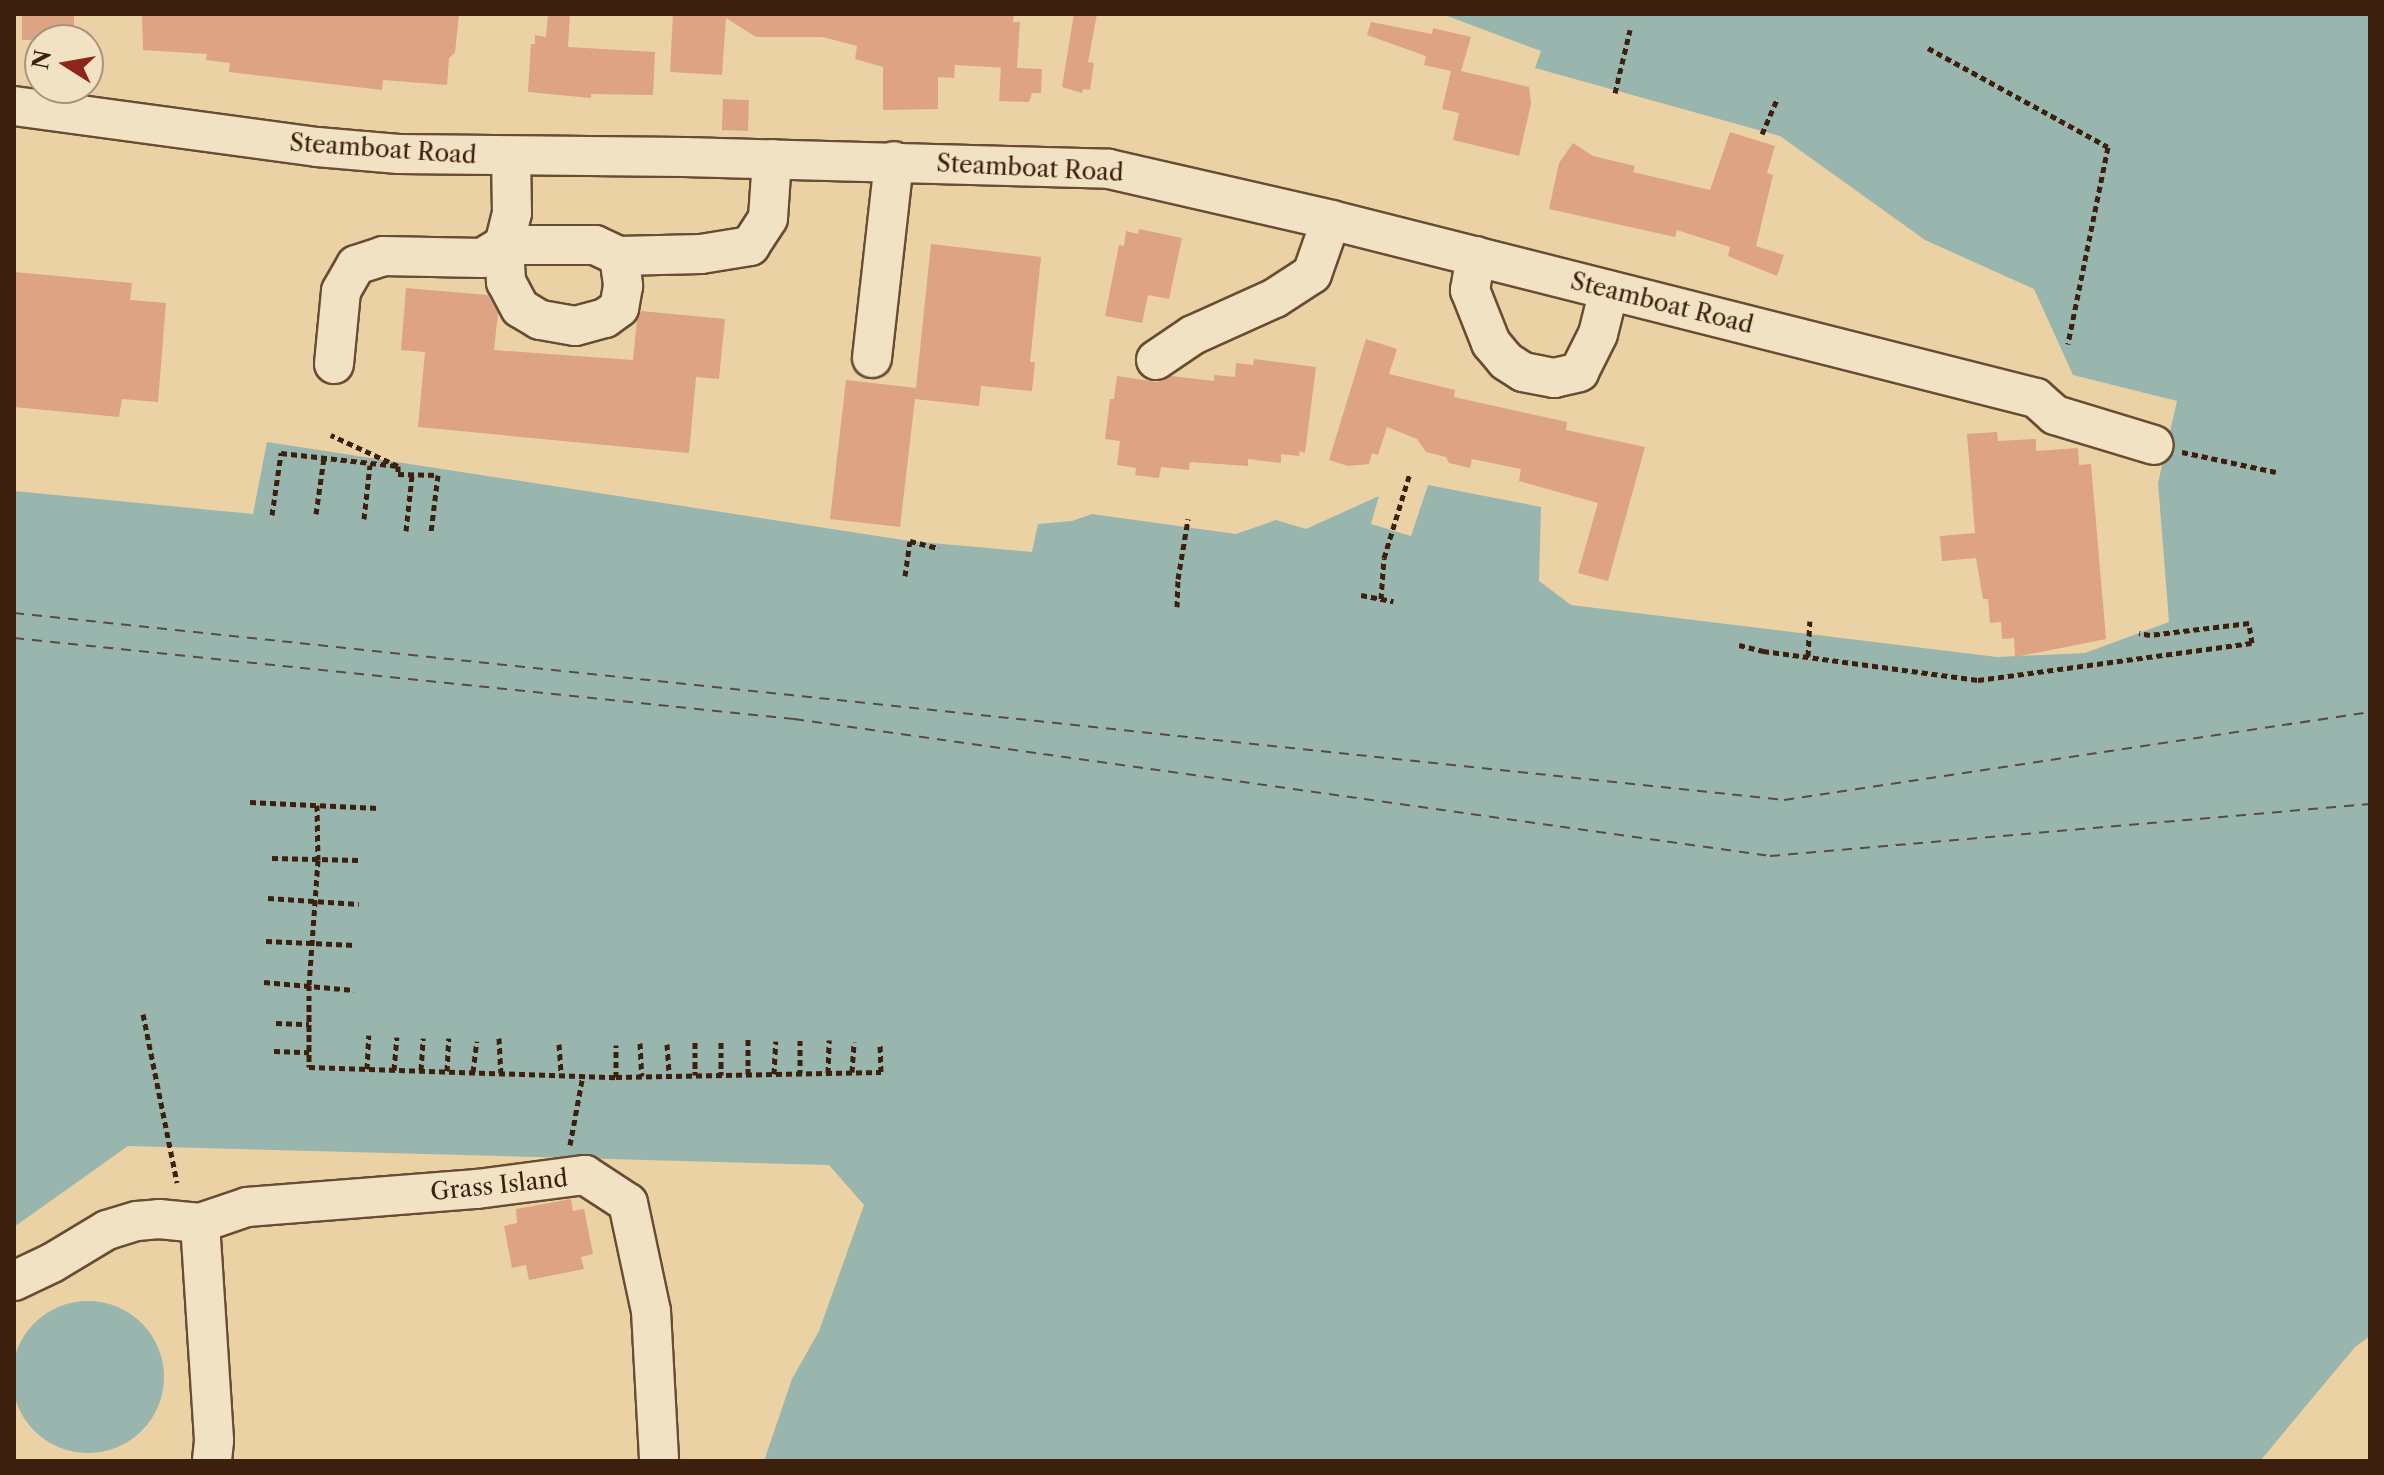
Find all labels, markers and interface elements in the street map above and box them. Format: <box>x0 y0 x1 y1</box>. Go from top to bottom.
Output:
north arrow <box>24 24 104 104</box>
text: N <box>27 48 57 72</box>
street label: Steamboat Road <box>289 128 477 170</box>
street label: Steamboat Road <box>936 149 1124 187</box>
street label: Steamboat Road <box>1568 266 1756 340</box>
street label: Grass Island <box>429 1163 569 1207</box>

